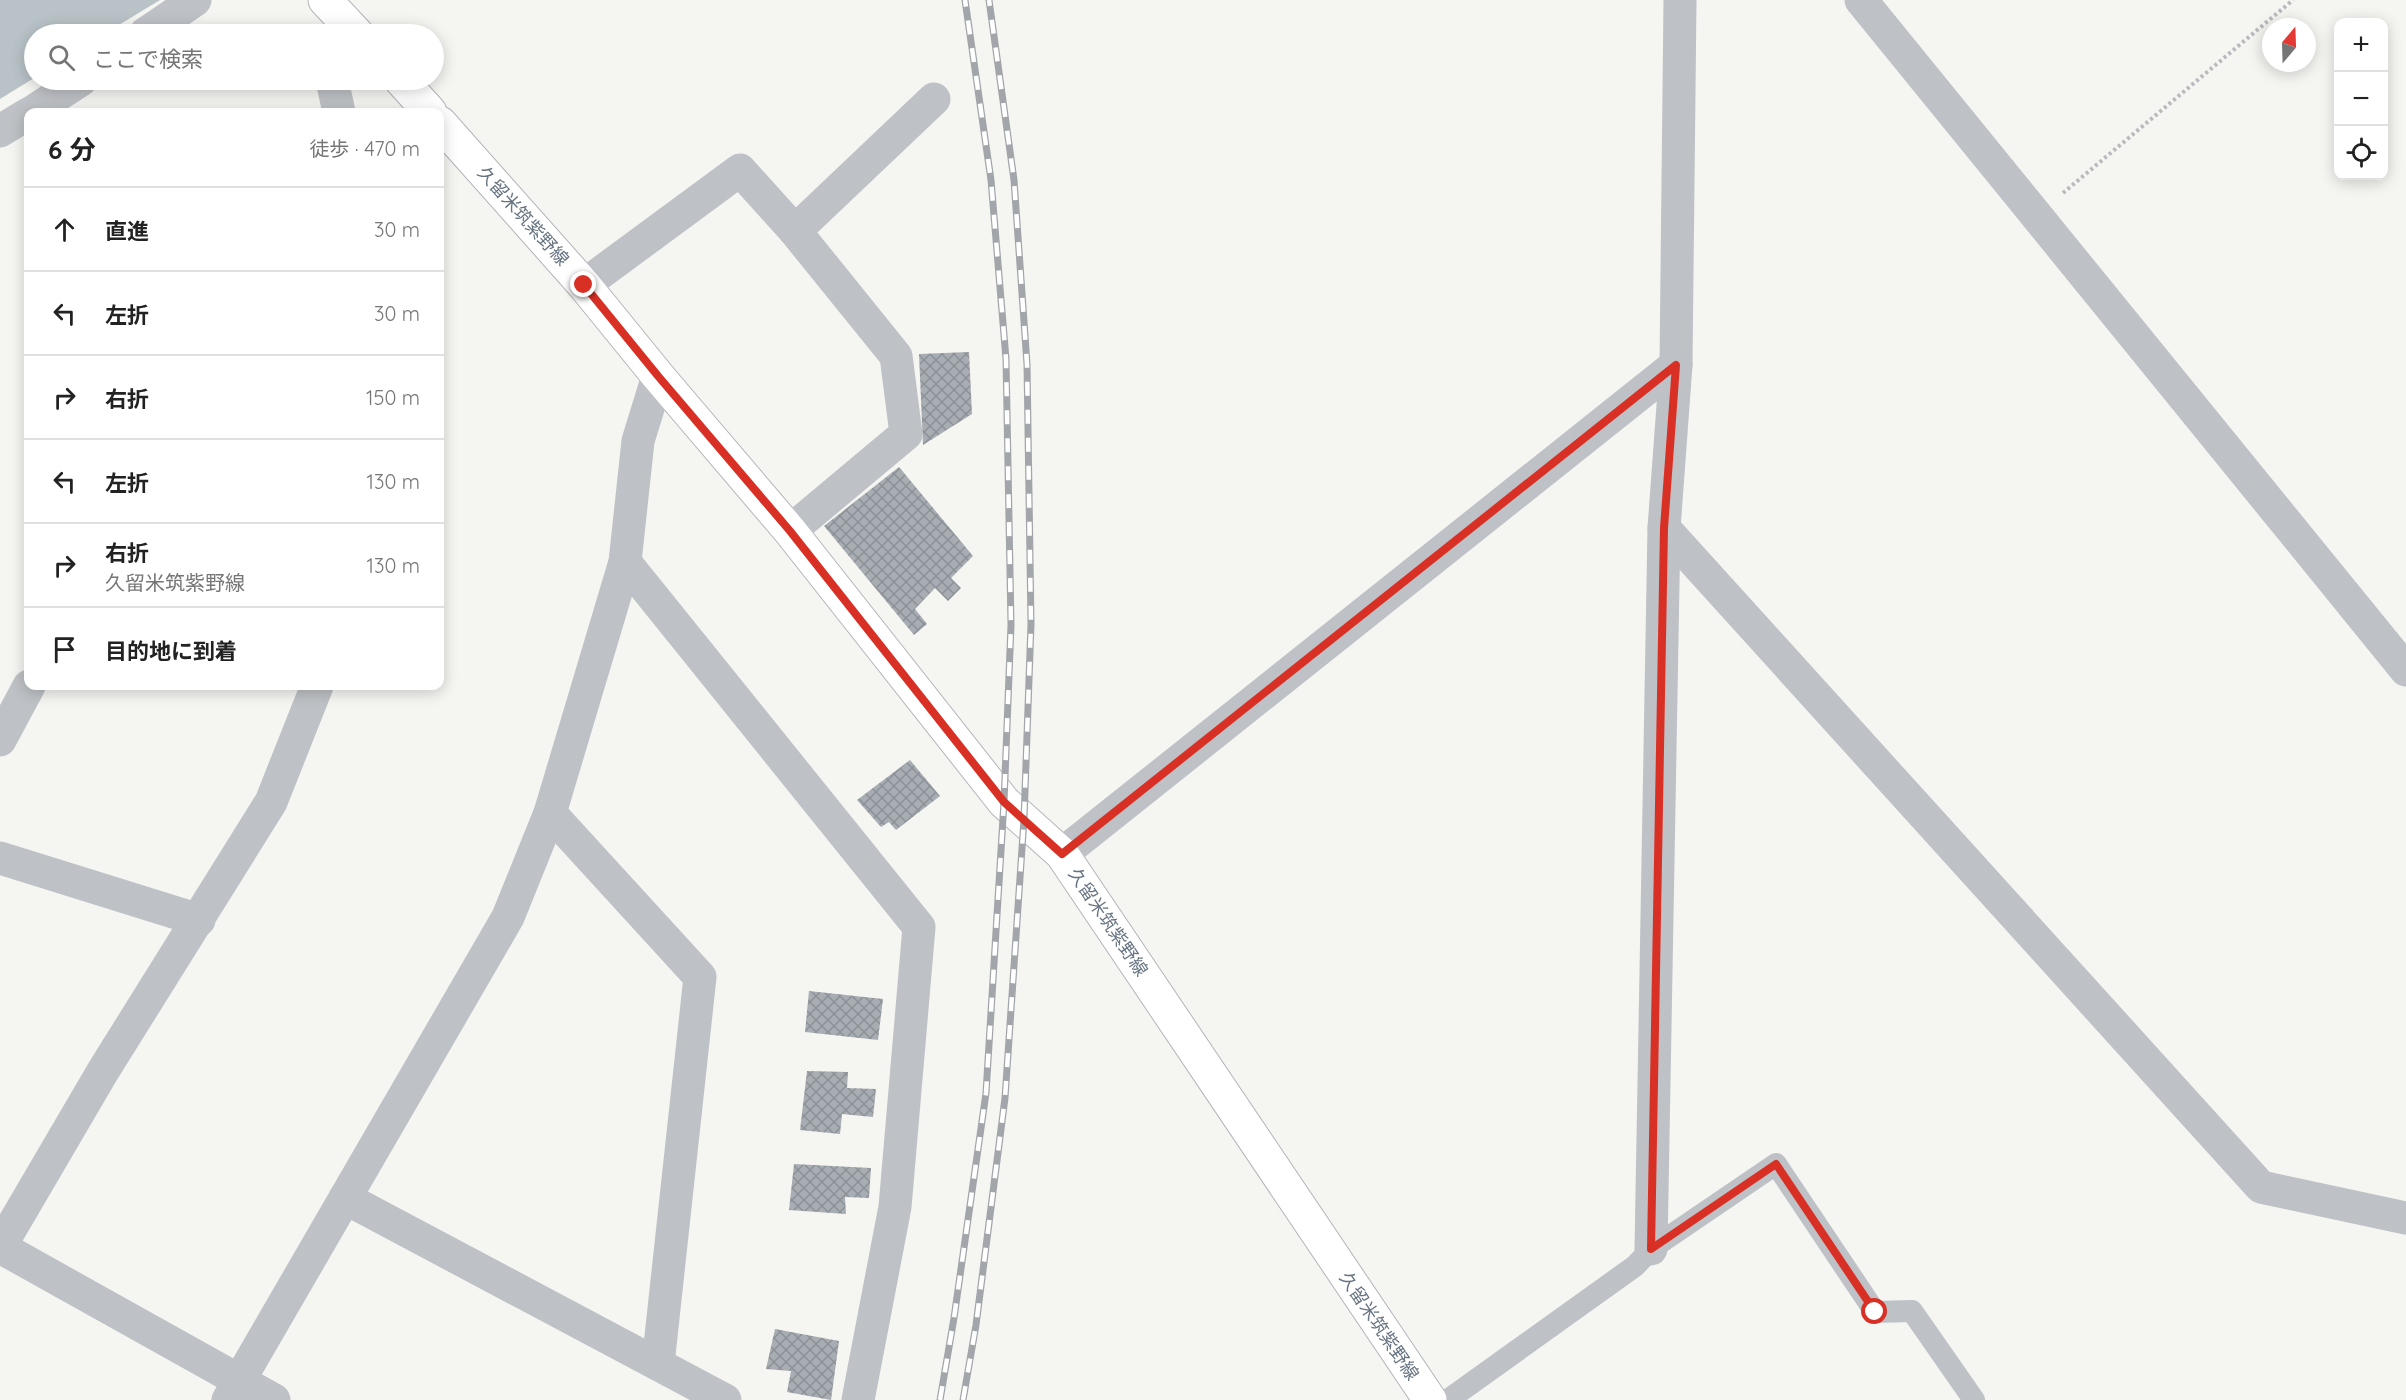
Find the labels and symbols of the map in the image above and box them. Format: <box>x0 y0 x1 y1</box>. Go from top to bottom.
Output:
north arrow <box>2262 18 2316 72</box>
street label: 久留米筑紫野線 <box>473 161 574 270</box>
route end <box>570 271 596 297</box>
street label: 久留米筑紫野線 <box>1064 863 1153 980</box>
street label: 久留米筑紫野線 <box>1335 1267 1424 1384</box>
route start <box>1861 1298 1887 1324</box>

